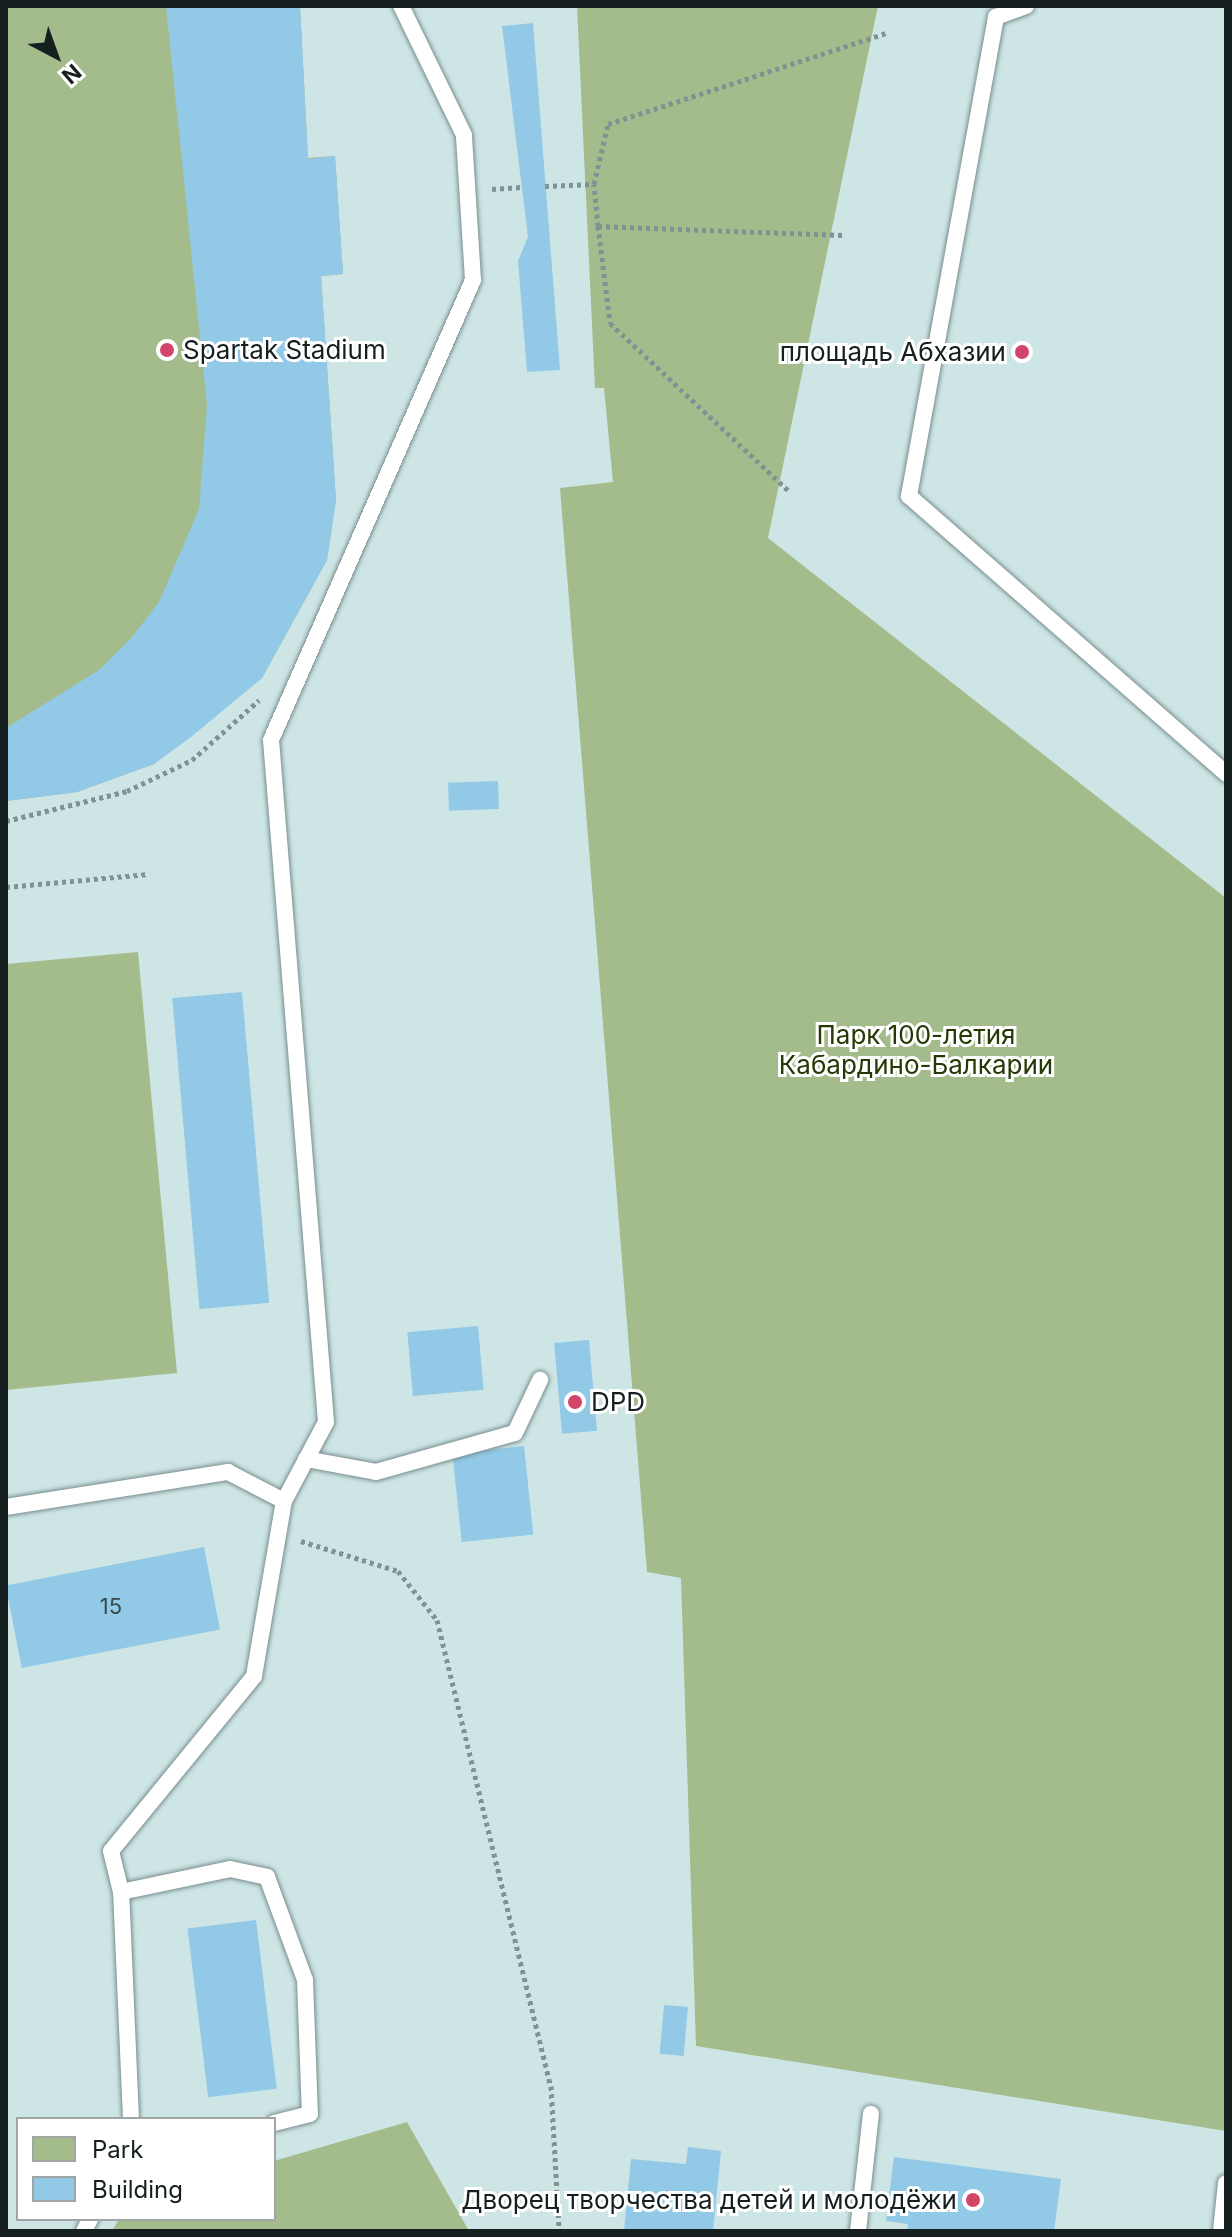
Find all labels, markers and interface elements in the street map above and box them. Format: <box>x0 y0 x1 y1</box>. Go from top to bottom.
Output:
north arrow <box>16 16 96 96</box>
text: N <box>57 59 87 89</box>
place label: Spartak Stadium <box>183 334 386 366</box>
place label: площадь Абхазии <box>780 336 1006 368</box>
marker: Spartak Stadium <box>158 341 176 359</box>
marker: площадь Абхазии <box>1013 343 1031 361</box>
park label: Парк 100-летия Кабардино-Балкарии <box>779 1019 1053 1080</box>
place label: DPD <box>591 1386 645 1418</box>
marker: DPD <box>566 1393 584 1411</box>
house number: 15 <box>100 1594 122 1620</box>
legend <box>16 2117 276 2221</box>
text: Park <box>92 2135 143 2164</box>
text: Building <box>92 2175 183 2204</box>
place label: Дворец творчества детей и молодёжи <box>461 2184 957 2216</box>
marker: Дворец творчества детей и молодёжи <box>964 2191 982 2209</box>

